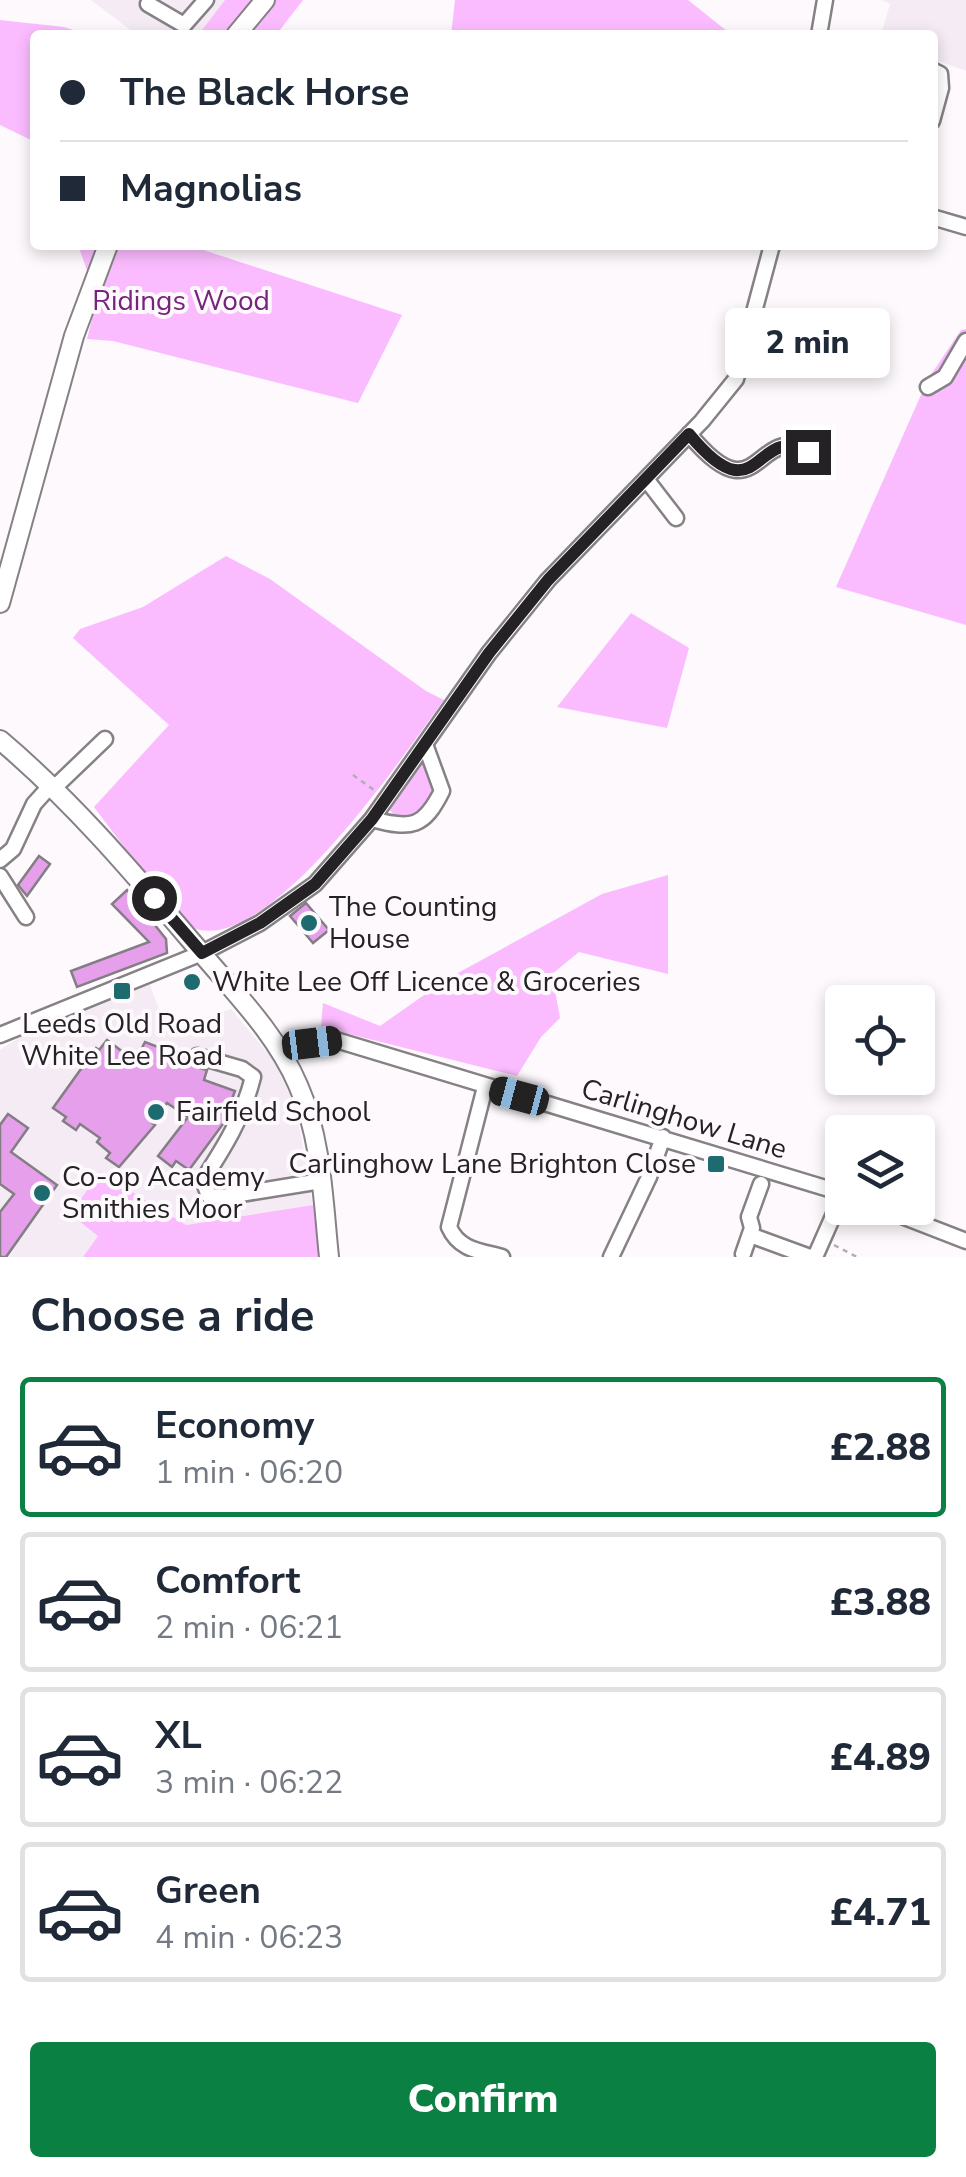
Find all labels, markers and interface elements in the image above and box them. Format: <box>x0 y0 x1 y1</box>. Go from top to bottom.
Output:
text: The Black Horse <box>120 67 409 118</box>
text: Magnolias <box>120 163 302 214</box>
park label: Ridings Wood <box>92 282 270 320</box>
callout: 2 min <box>726 307 890 377</box>
text: 2 min <box>765 321 850 364</box>
route end <box>786 430 831 475</box>
route start <box>132 876 177 921</box>
place label: The Counting House <box>329 888 498 958</box>
marker: The Counting House <box>298 912 320 934</box>
place label: White Lee Off Licence & Groceries <box>212 963 641 1001</box>
marker: White Lee Off Licence & Groceries <box>181 971 203 993</box>
marker: Leeds Old Road White Lee Road <box>111 980 133 1002</box>
map controls <box>825 985 935 1225</box>
button: locate <box>825 985 935 1095</box>
place label: Leeds Old Road White Lee Road <box>21 1005 223 1075</box>
car <box>280 1024 344 1062</box>
street label: Carlinghow Lane <box>577 1070 791 1168</box>
car <box>486 1074 552 1118</box>
place label: Fairfield School <box>176 1093 371 1131</box>
marker: Fairfield School <box>145 1101 167 1123</box>
button: layers <box>825 1115 935 1225</box>
place label: Carlinghow Lane Brighton Close <box>289 1145 696 1183</box>
marker: Carlinghow Lane Brighton Close <box>705 1153 727 1175</box>
place label: Co-op Academy Smithies Moor <box>62 1158 265 1228</box>
marker: Co-op Academy Smithies Moor <box>31 1182 53 1204</box>
text: Choose a ride <box>30 1286 315 1347</box>
text: Economy <box>155 1400 314 1451</box>
icon: car <box>35 1402 125 1492</box>
text: £2.88 <box>830 1422 931 1473</box>
text: 1 min · 06:20 <box>155 1451 343 1494</box>
text: Comfort <box>155 1555 300 1606</box>
icon: car <box>35 1557 125 1647</box>
text: £3.88 <box>830 1577 931 1628</box>
text: 2 min · 06:21 <box>155 1606 343 1649</box>
text: XL <box>155 1710 202 1761</box>
icon: car <box>35 1712 125 1802</box>
text: £4.89 <box>830 1732 931 1783</box>
text: 3 min · 06:22 <box>155 1761 343 1804</box>
text: Green <box>155 1865 261 1916</box>
icon: car <box>35 1867 125 1957</box>
text: £4.71 <box>830 1887 931 1938</box>
text: 4 min · 06:23 <box>155 1916 343 1959</box>
button: Confirm <box>30 2042 936 2157</box>

